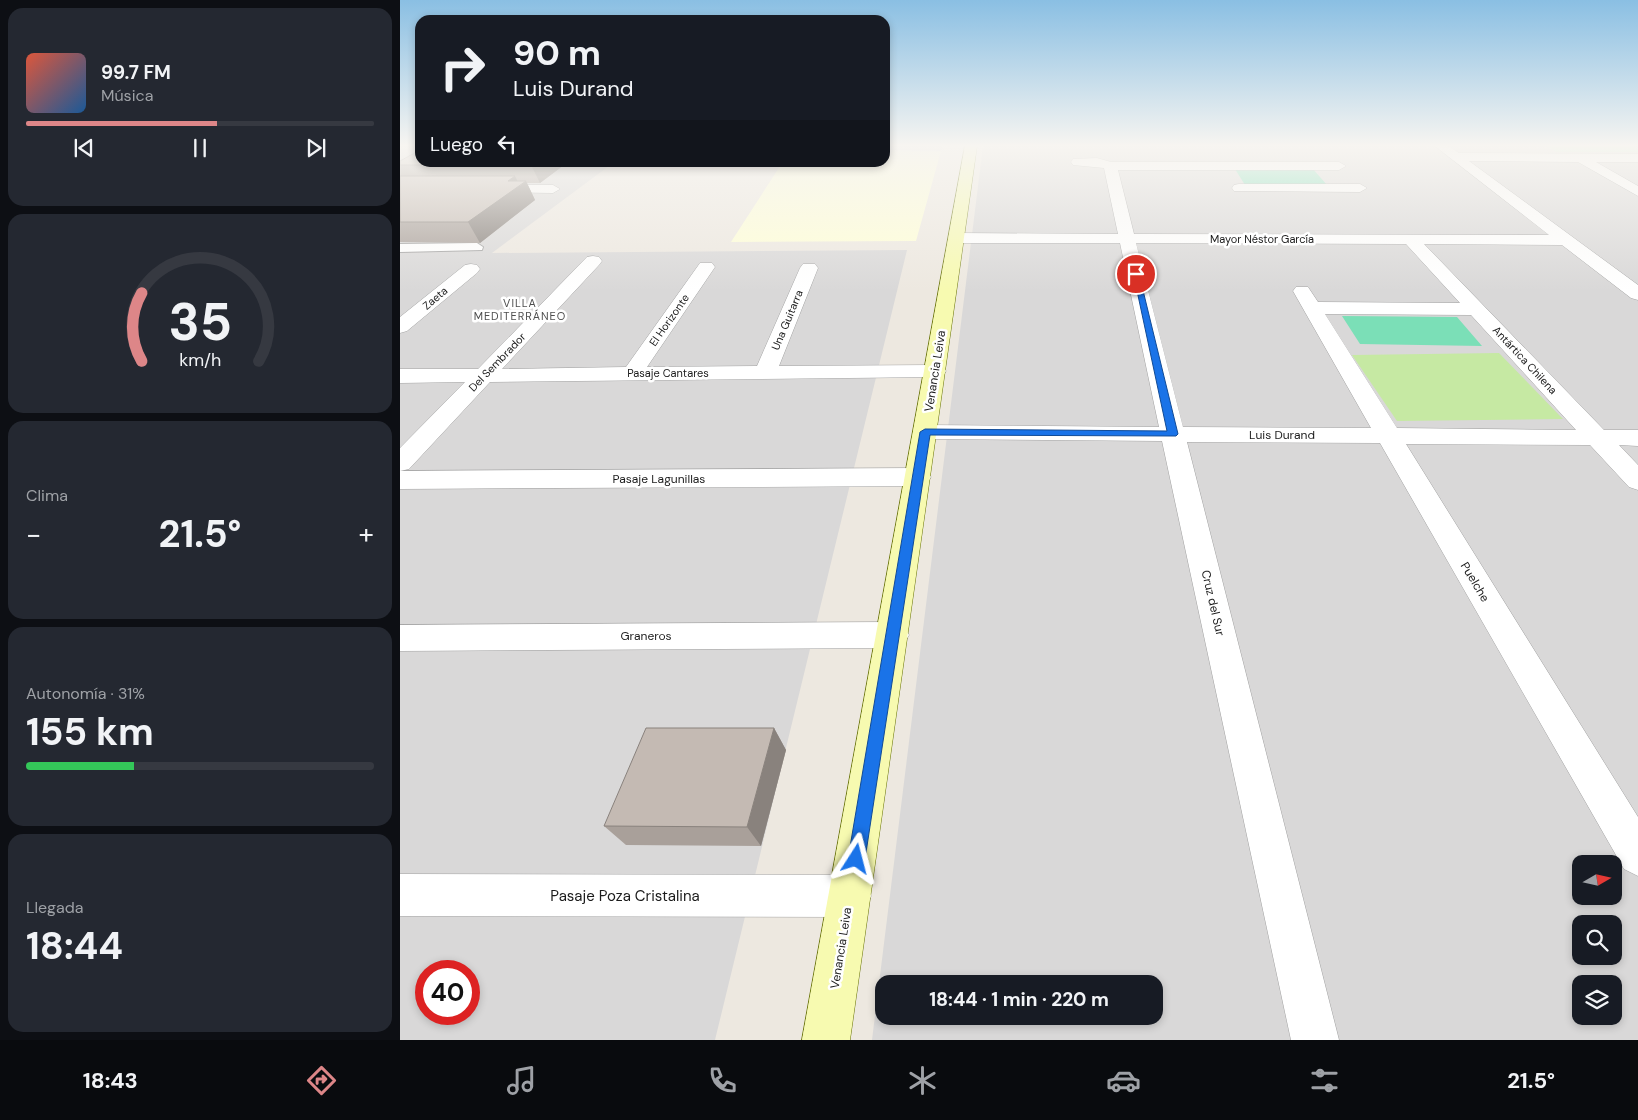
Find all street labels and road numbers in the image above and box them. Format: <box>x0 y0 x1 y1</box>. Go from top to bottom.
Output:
street label: Mayor Néstor García <box>1210 232 1314 246</box>
street label: Zaeta <box>420 284 450 312</box>
street label: Una Guitarra <box>768 288 806 352</box>
street label: El Horizonte <box>646 291 692 349</box>
street label: Antártica Chilena <box>1490 323 1560 397</box>
street label: Venancia Leiva <box>921 329 949 413</box>
street label: Del Sembrador <box>466 330 528 394</box>
street label: Pasaje Cantares <box>627 366 709 380</box>
street label: Luis Durand <box>1249 427 1315 443</box>
street label: Pasaje Lagunillas <box>613 471 705 487</box>
street label: Puelche <box>1457 559 1493 605</box>
street label: Cruz del Sur <box>1198 569 1228 638</box>
street label: Graneros <box>620 628 672 644</box>
street label: Pasaje Poza Cristalina <box>550 886 700 906</box>
street label: Venancia Leiva <box>827 906 855 990</box>

